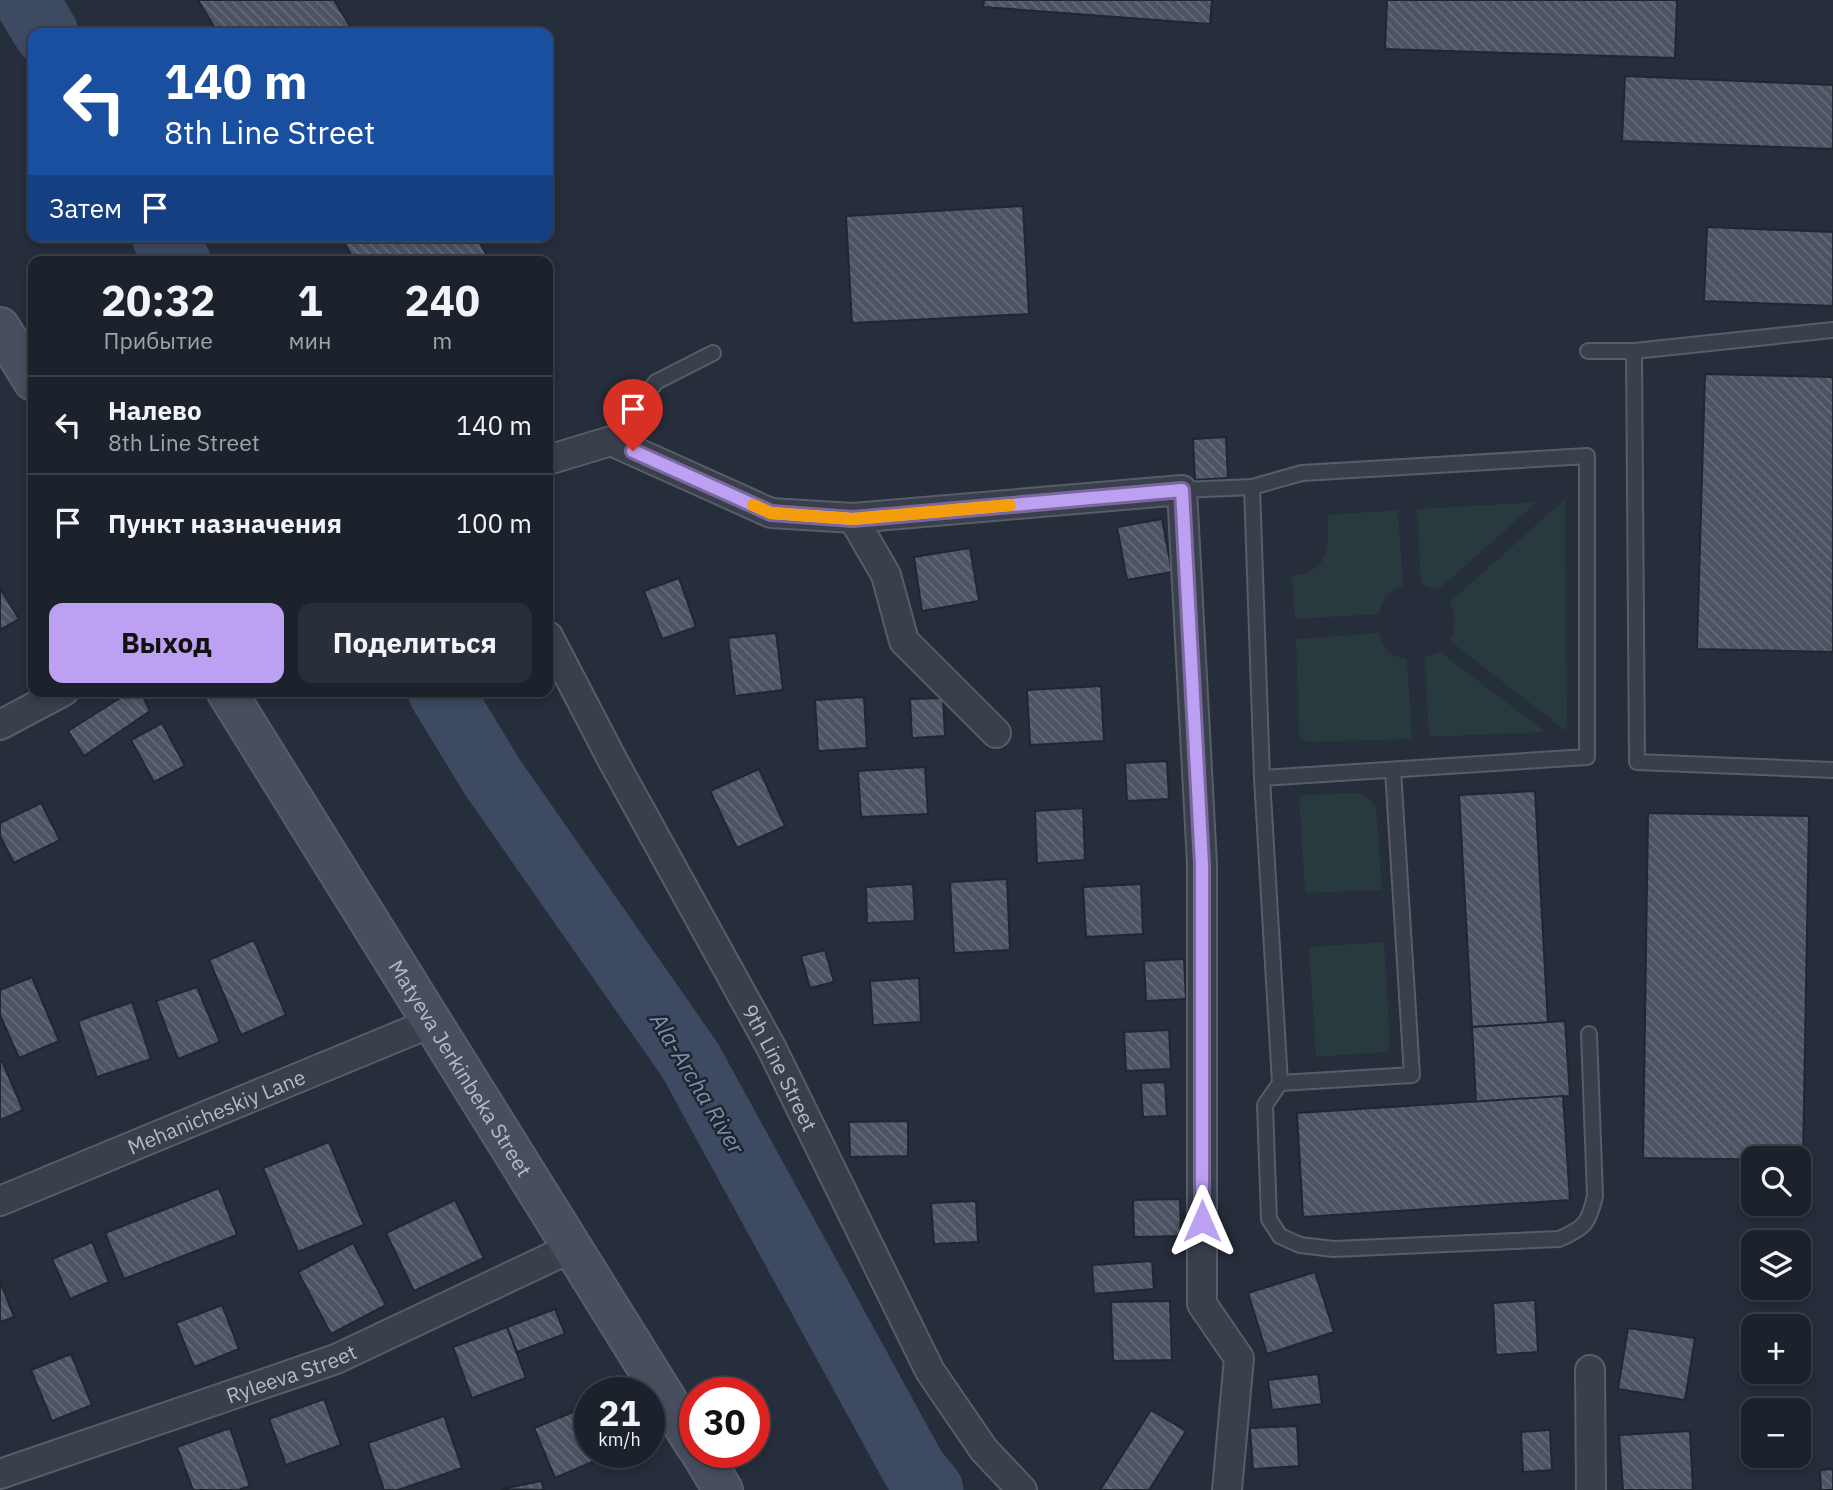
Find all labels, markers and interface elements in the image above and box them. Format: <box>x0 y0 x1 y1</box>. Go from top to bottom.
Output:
text: 140 m <box>164 49 308 112</box>
icon: left <box>49 56 140 147</box>
text: 8th Line Street <box>164 111 375 153</box>
icon: arrive <box>136 189 174 227</box>
text: Затем <box>49 191 122 225</box>
text: 20:32 <box>101 273 216 328</box>
text: 1 <box>297 273 323 328</box>
text: 240 <box>404 273 480 328</box>
text: Прибытие <box>104 325 213 355</box>
text: мин <box>288 325 332 355</box>
text: m <box>432 325 452 355</box>
pin <box>603 379 663 451</box>
icon: arrive <box>614 390 652 428</box>
text: Налево <box>108 393 202 427</box>
icon: left <box>49 406 87 444</box>
text: 140 m <box>456 408 532 442</box>
text: 8th Line Street <box>108 427 260 457</box>
icon: arrive <box>49 504 87 542</box>
text: Пункт назначения <box>108 506 342 540</box>
text: 100 m <box>456 506 532 540</box>
button: Выход <box>49 603 284 683</box>
button: Поделиться <box>298 603 532 683</box>
street label: Matyeva Jerkinbeka Street <box>382 954 539 1182</box>
street label: 9th Line Street <box>736 999 824 1136</box>
water label: Ala-Archa River <box>644 1006 752 1160</box>
street label: Mehanicheskiy Lane <box>123 1062 309 1161</box>
map controls <box>1741 1146 1811 1468</box>
button: search <box>1741 1146 1811 1216</box>
position arrow <box>1165 1184 1239 1258</box>
button: layers <box>1741 1230 1811 1300</box>
button: + <box>1741 1314 1811 1384</box>
street label: Ryleeva Street <box>222 1337 361 1410</box>
speed limit sign: 30 <box>679 1377 770 1468</box>
text: 21 <box>598 1390 641 1436</box>
button: − <box>1741 1398 1811 1468</box>
text: km/h <box>598 1428 641 1451</box>

